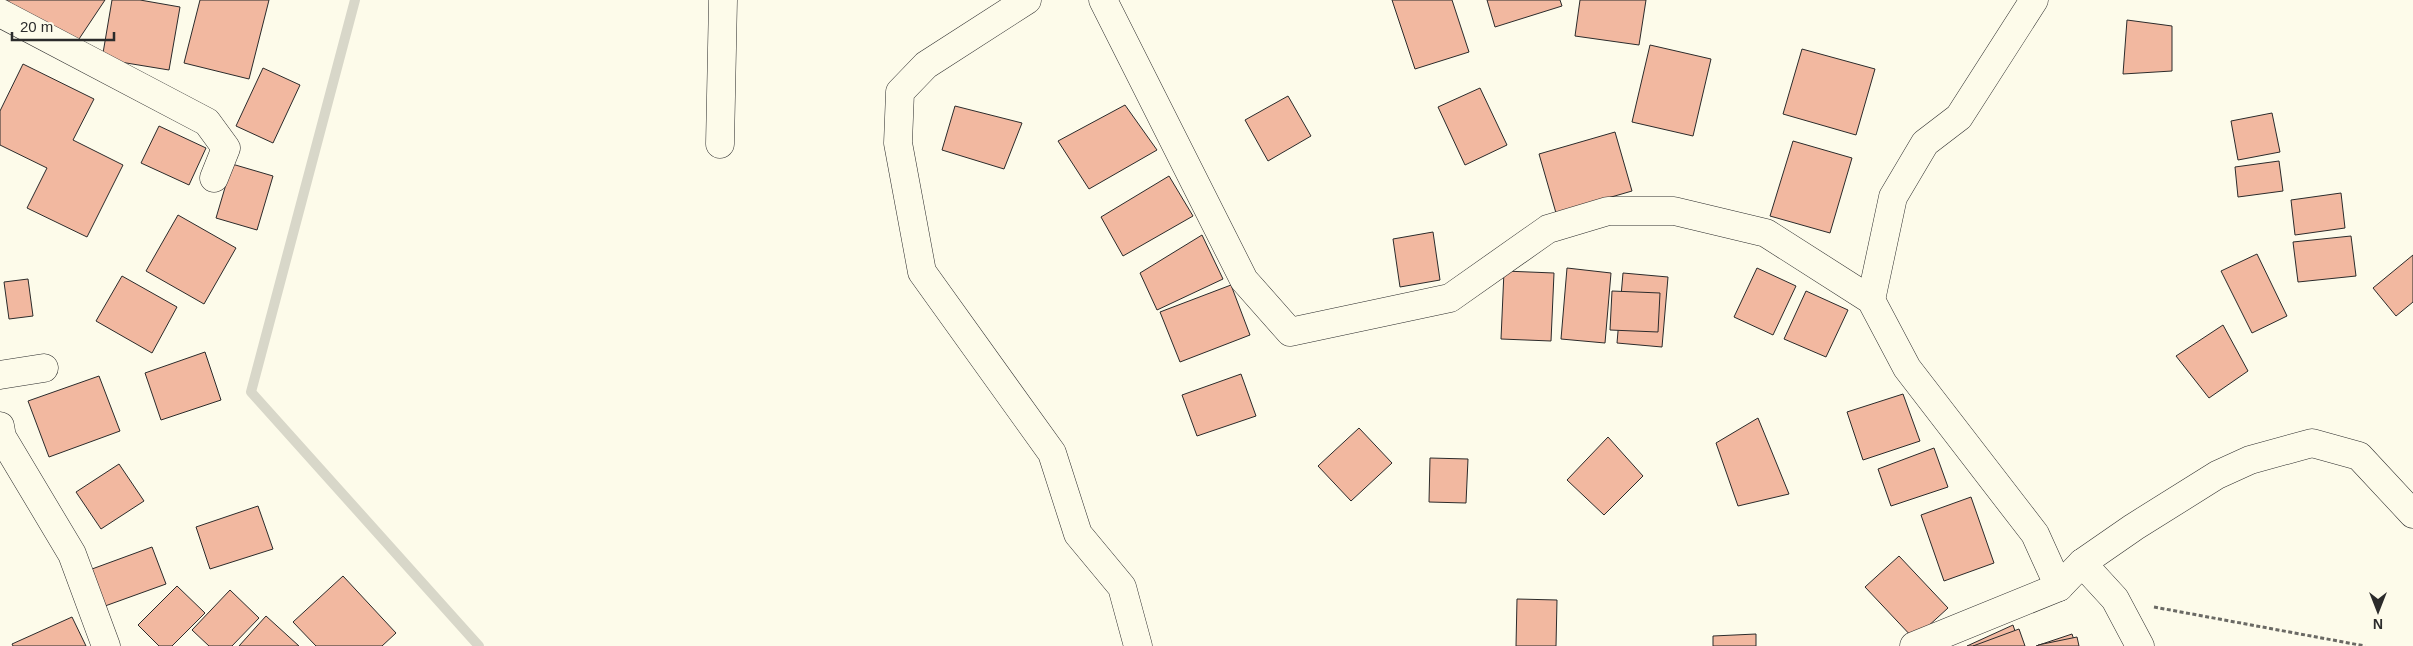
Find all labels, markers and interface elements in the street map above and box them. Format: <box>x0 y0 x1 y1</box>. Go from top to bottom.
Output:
scale bar <box>12 10 115 42</box>
text: 20 m <box>20 18 53 35</box>
north arrow <box>2353 586 2403 636</box>
text: N <box>2373 616 2383 632</box>

